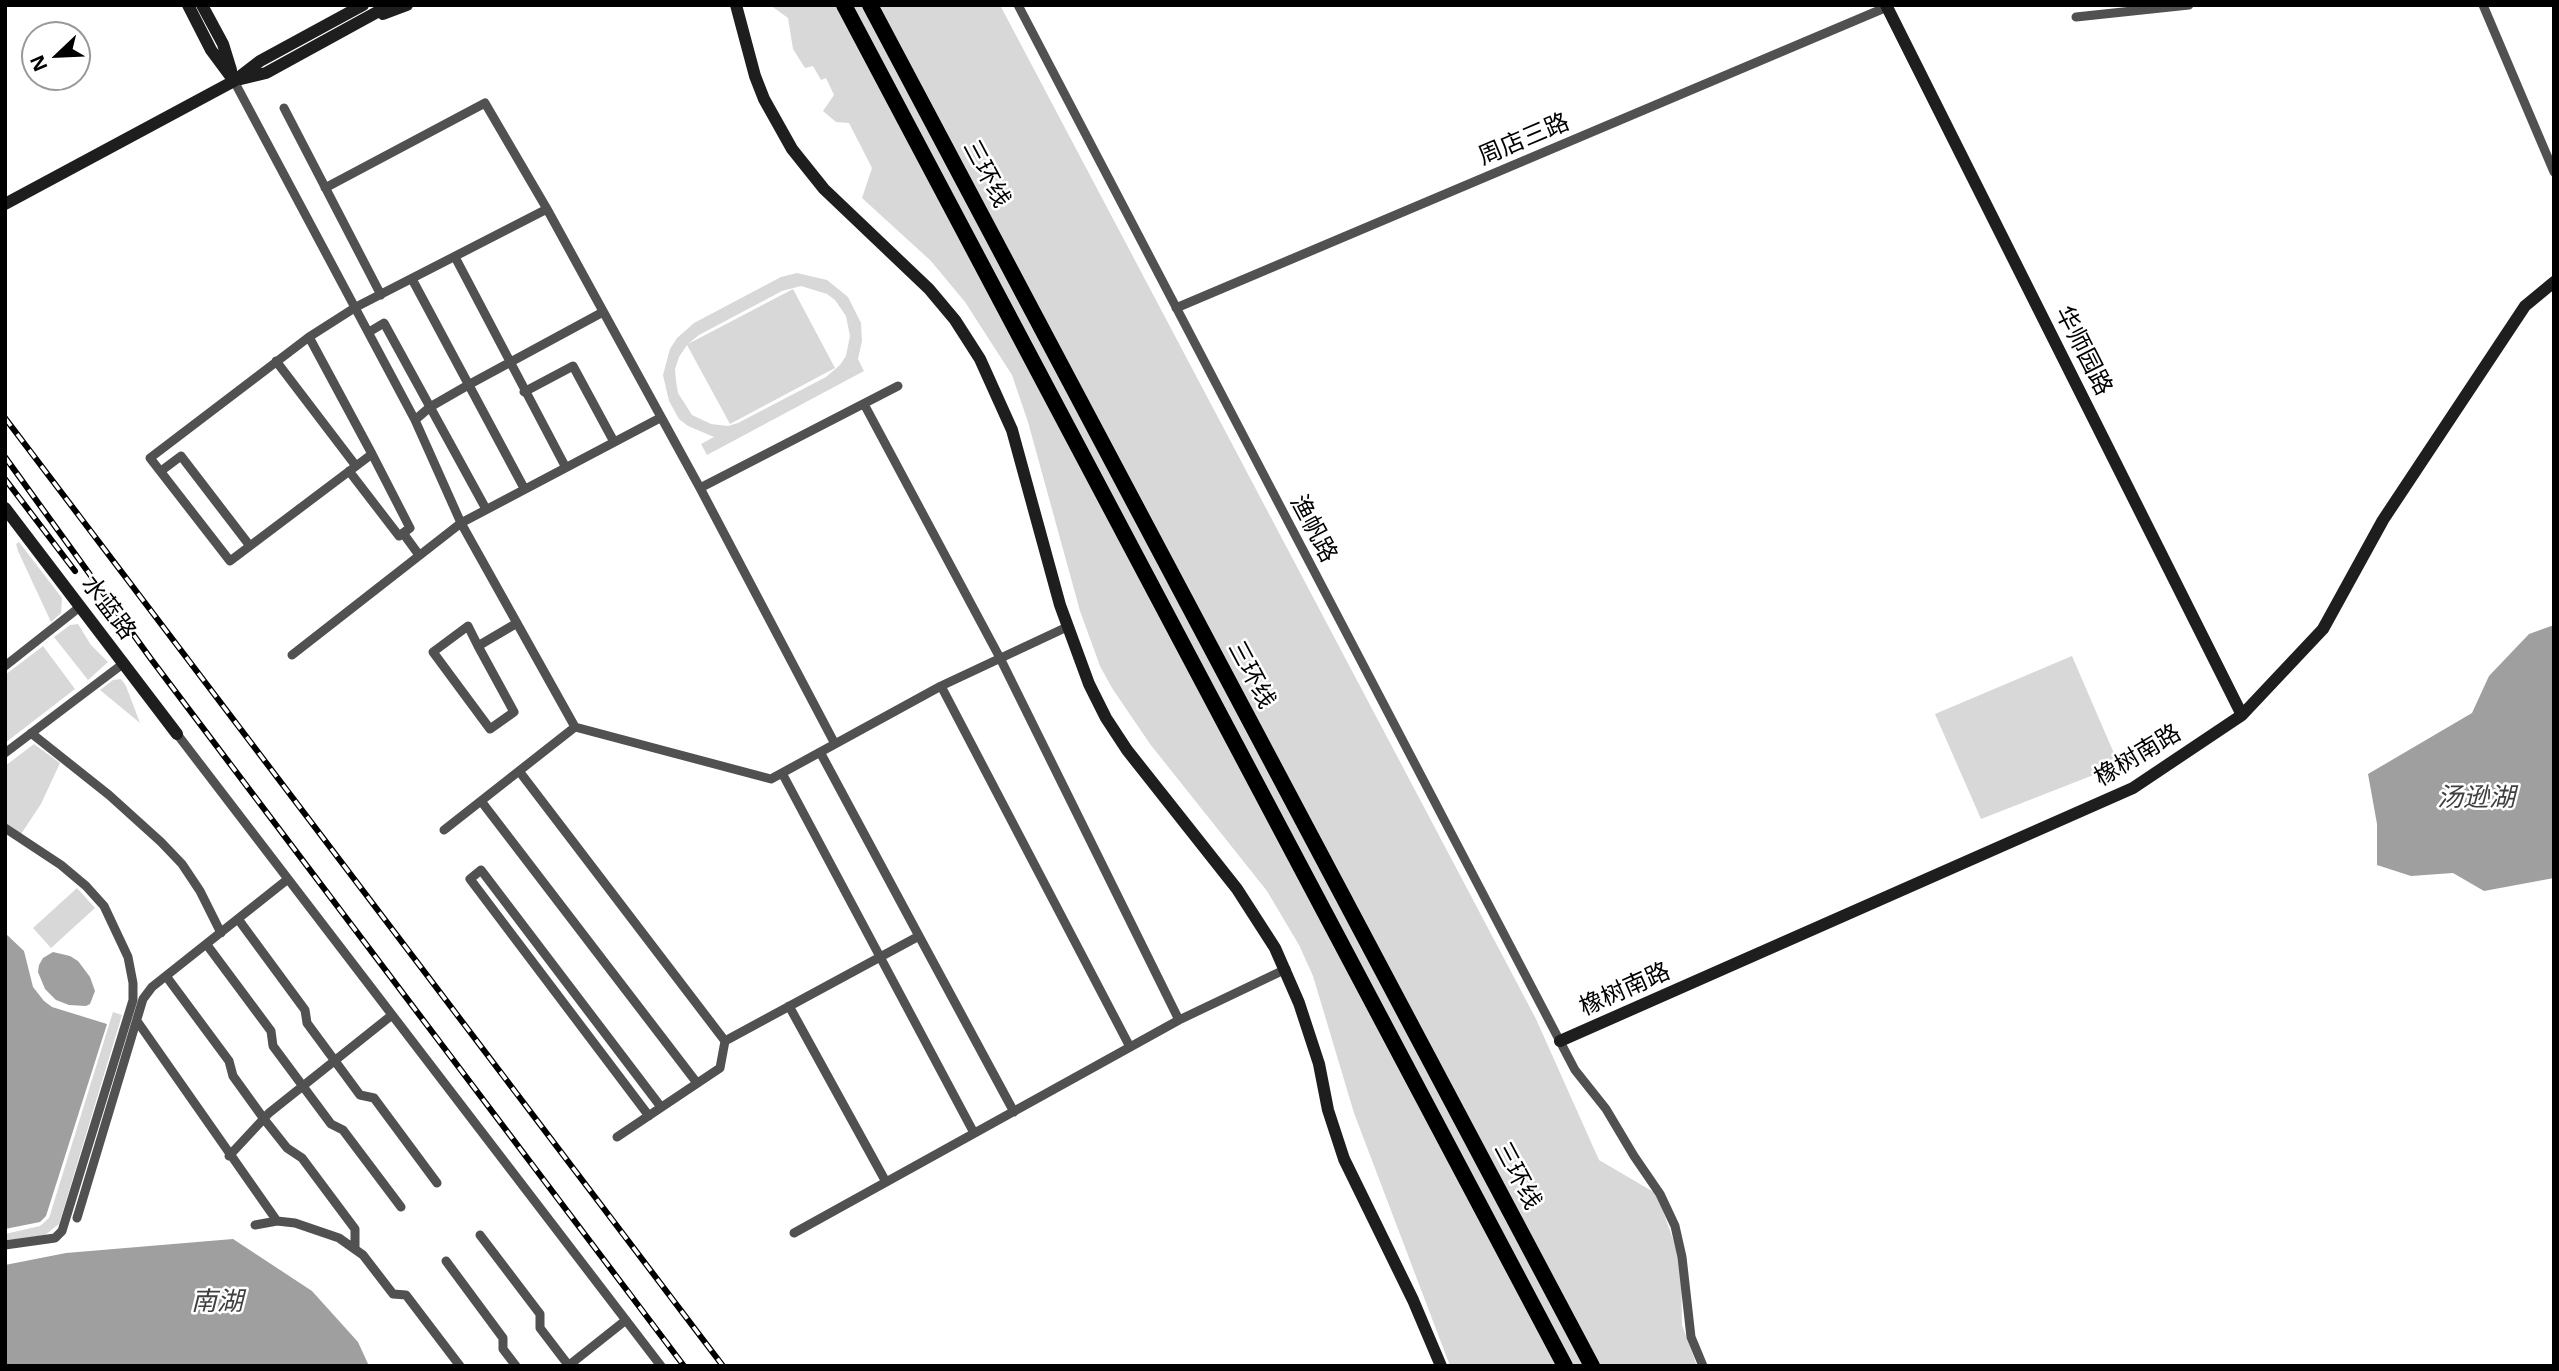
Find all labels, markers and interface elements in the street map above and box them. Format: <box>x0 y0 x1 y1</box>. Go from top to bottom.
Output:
north arrow <box>21 21 91 91</box>
text: N <box>24 51 53 76</box>
street label: 周店三路 <box>1474 108 1574 172</box>
street label: 三环线 <box>956 135 1016 213</box>
street label: 华师园路 <box>2048 302 2118 400</box>
street label: 渔帆路 <box>1283 490 1343 568</box>
street label: 水蓝路 <box>75 571 141 645</box>
street label: 三环线 <box>1221 636 1281 714</box>
street label: 橡树南路 <box>2089 719 2187 793</box>
water label: 汤逊湖 <box>2437 783 2515 815</box>
street label: 橡树南路 <box>1575 957 1675 1023</box>
street label: 三环线 <box>1487 1137 1547 1215</box>
water label: 南湖 <box>191 1287 243 1319</box>

